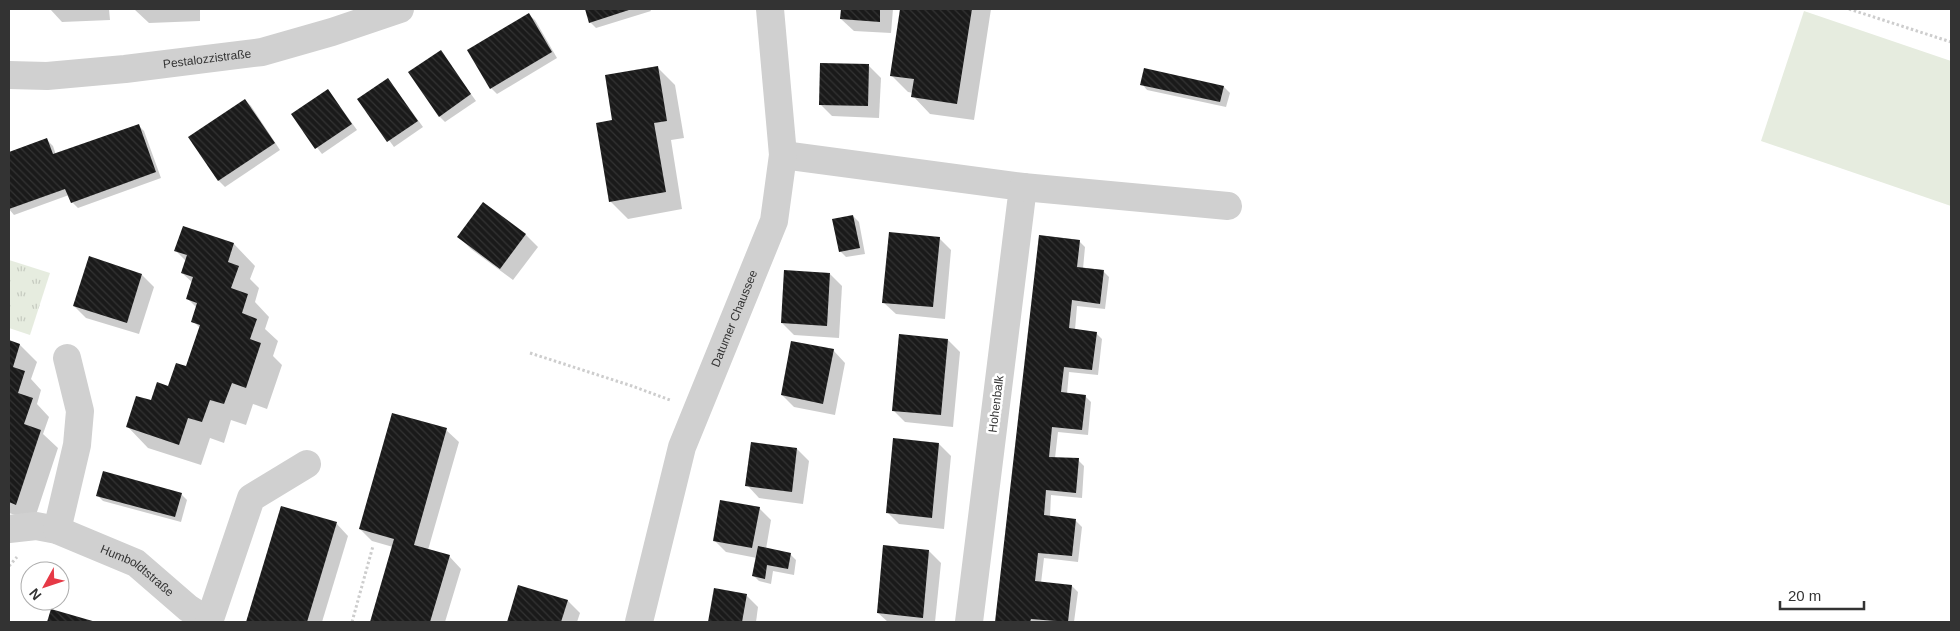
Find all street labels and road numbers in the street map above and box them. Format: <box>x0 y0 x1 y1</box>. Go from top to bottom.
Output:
street label: Pestalozzistraße <box>162 46 252 71</box>
street label: Datumer Chaussee <box>708 268 760 369</box>
street label: Hohenbalk <box>986 374 1007 433</box>
street label: Humboldtstraße <box>98 542 177 600</box>

